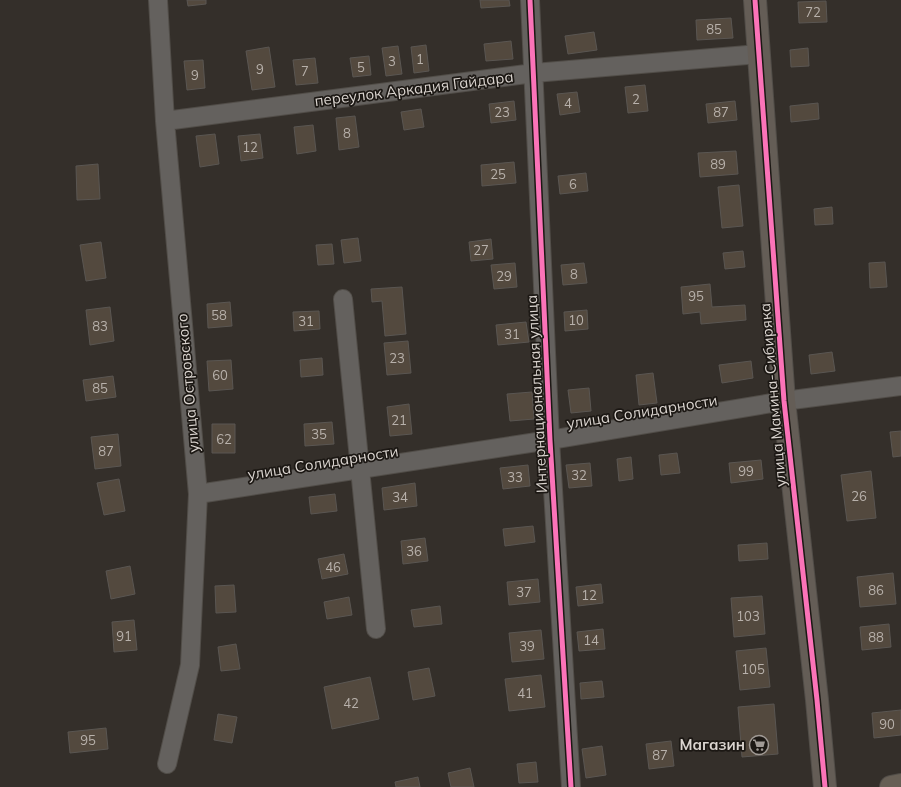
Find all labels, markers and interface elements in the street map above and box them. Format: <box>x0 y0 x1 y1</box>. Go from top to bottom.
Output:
house number: 72 <box>805 4 821 20</box>
house number: 85 <box>706 21 722 37</box>
house number: 1 <box>416 51 424 67</box>
house number: 3 <box>388 53 396 69</box>
house number: 5 <box>357 59 365 75</box>
house number: 9 <box>256 61 264 77</box>
house number: 7 <box>301 63 309 79</box>
house number: 9 <box>191 67 199 83</box>
street label: переулок Аркадия Гайдара <box>313 67 515 110</box>
house number: 2 <box>632 91 640 107</box>
house number: 4 <box>564 95 572 111</box>
house number: 23 <box>494 104 510 120</box>
house number: 87 <box>713 104 729 120</box>
house number: 8 <box>343 125 351 141</box>
house number: 12 <box>242 139 258 155</box>
house number: 89 <box>710 156 726 172</box>
house number: 25 <box>490 166 506 182</box>
house number: 6 <box>569 176 577 192</box>
house number: 27 <box>473 242 489 258</box>
house number: 8 <box>570 266 578 282</box>
house number: 29 <box>496 268 512 284</box>
house number: 95 <box>688 288 704 304</box>
street label: Интернациональная улица <box>522 294 551 494</box>
street label: улица Мамина-Сибиряка <box>755 302 790 488</box>
house number: 58 <box>211 307 227 323</box>
house number: 10 <box>568 312 584 328</box>
street label: улица Островского <box>172 313 203 453</box>
house number: 31 <box>298 313 314 329</box>
house number: 83 <box>92 318 108 334</box>
house number: 31 <box>504 326 520 342</box>
house number: 23 <box>389 350 405 366</box>
house number: 60 <box>212 367 228 383</box>
house number: 85 <box>92 380 108 396</box>
street label: улица Солидарности <box>565 390 719 433</box>
house number: 21 <box>391 412 407 428</box>
house number: 35 <box>311 426 327 442</box>
house number: 62 <box>216 431 232 447</box>
street label: улица Солидарности <box>246 441 400 484</box>
house number: 87 <box>98 443 114 459</box>
house number: 99 <box>738 463 754 479</box>
house number: 32 <box>571 467 587 483</box>
house number: 33 <box>507 469 523 485</box>
house number: 26 <box>851 488 867 504</box>
house number: 34 <box>392 489 408 505</box>
house number: 36 <box>406 543 422 559</box>
house number: 46 <box>325 559 341 575</box>
house number: 86 <box>868 582 884 598</box>
house number: 37 <box>516 584 532 600</box>
house number: 12 <box>581 587 597 603</box>
house number: 103 <box>736 608 760 624</box>
house number: 91 <box>116 628 132 644</box>
house number: 88 <box>868 629 884 645</box>
house number: 14 <box>583 632 599 648</box>
house number: 39 <box>519 638 535 654</box>
house number: 105 <box>741 661 765 677</box>
house number: 41 <box>517 685 533 701</box>
house number: 42 <box>343 695 359 711</box>
house number: 90 <box>879 716 895 732</box>
house number: 95 <box>80 732 96 748</box>
supermarket icon: Магазин <box>748 734 770 756</box>
place label: Магазин <box>679 735 745 754</box>
house number: 87 <box>652 747 668 763</box>

